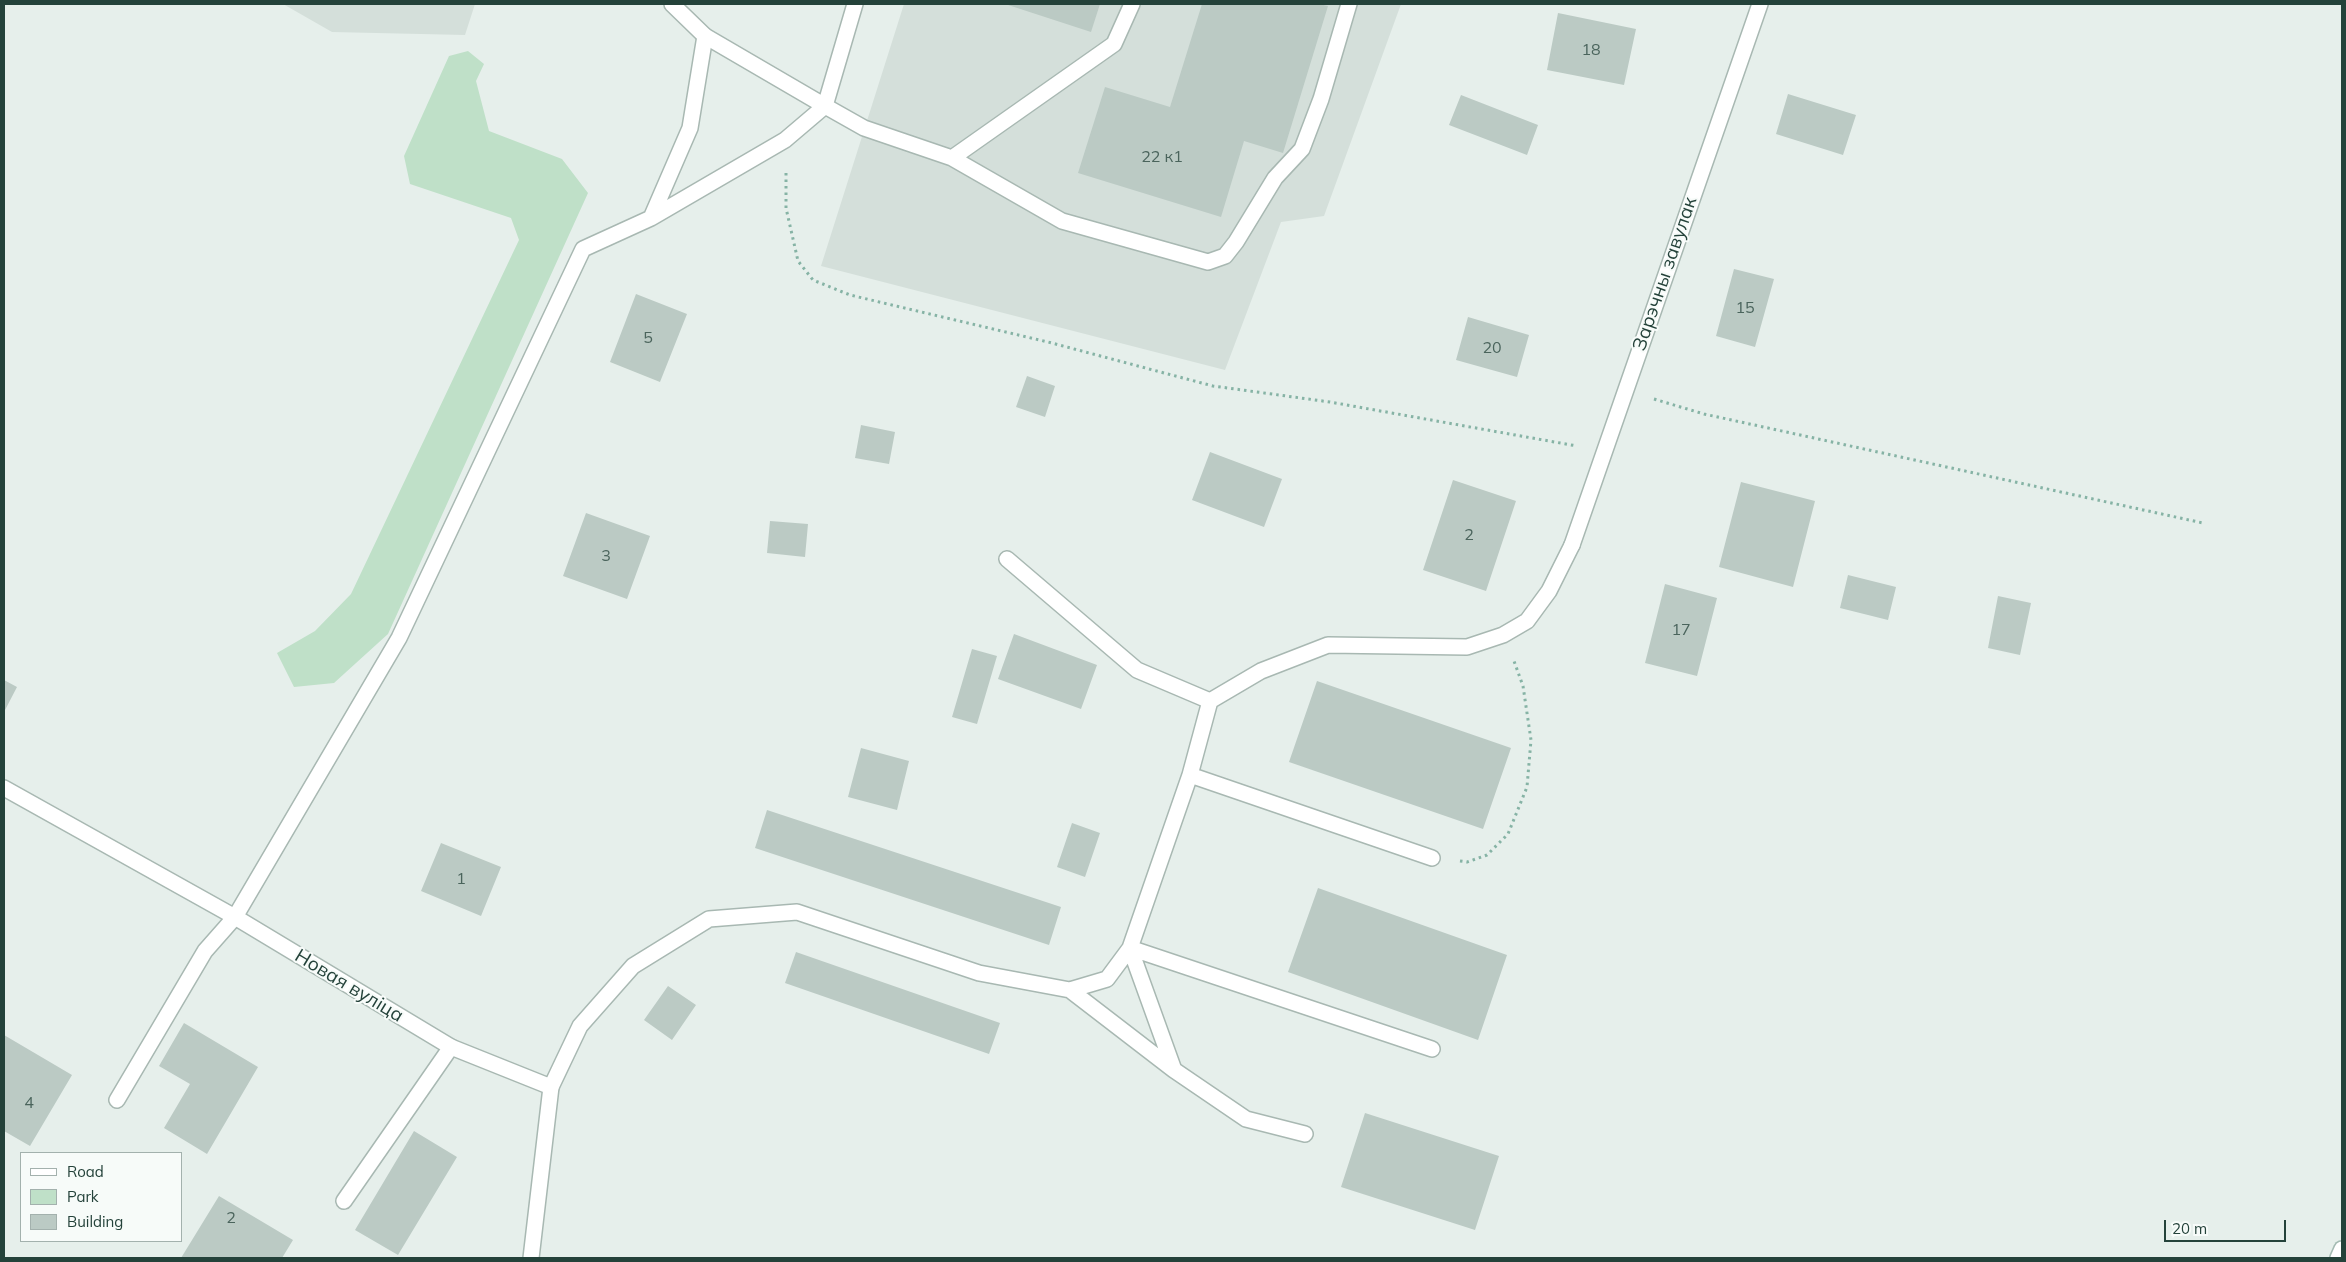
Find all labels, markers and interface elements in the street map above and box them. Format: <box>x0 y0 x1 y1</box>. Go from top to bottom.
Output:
house number: 18 <box>1581 40 1601 60</box>
house number: 22 к1 <box>1141 147 1183 167</box>
street label: Зарэчны завулак <box>1628 194 1702 354</box>
house number: 15 <box>1735 298 1755 318</box>
house number: 5 <box>643 328 653 348</box>
house number: 20 <box>1482 338 1502 358</box>
house number: 2 <box>1464 525 1474 545</box>
house number: 3 <box>601 546 611 566</box>
house number: 17 <box>1671 620 1691 640</box>
house number: 1 <box>456 869 466 889</box>
street label: Новая вуліца <box>291 945 407 1027</box>
house number: 4 <box>24 1093 34 1113</box>
legend <box>20 1152 182 1242</box>
text: Road <box>67 1162 104 1181</box>
text: Park <box>67 1187 99 1206</box>
house number: 2 <box>226 1208 236 1228</box>
scale bar <box>2166 1210 2288 1242</box>
text: Building <box>67 1212 123 1231</box>
text: 20 m <box>2172 1219 2207 1238</box>

